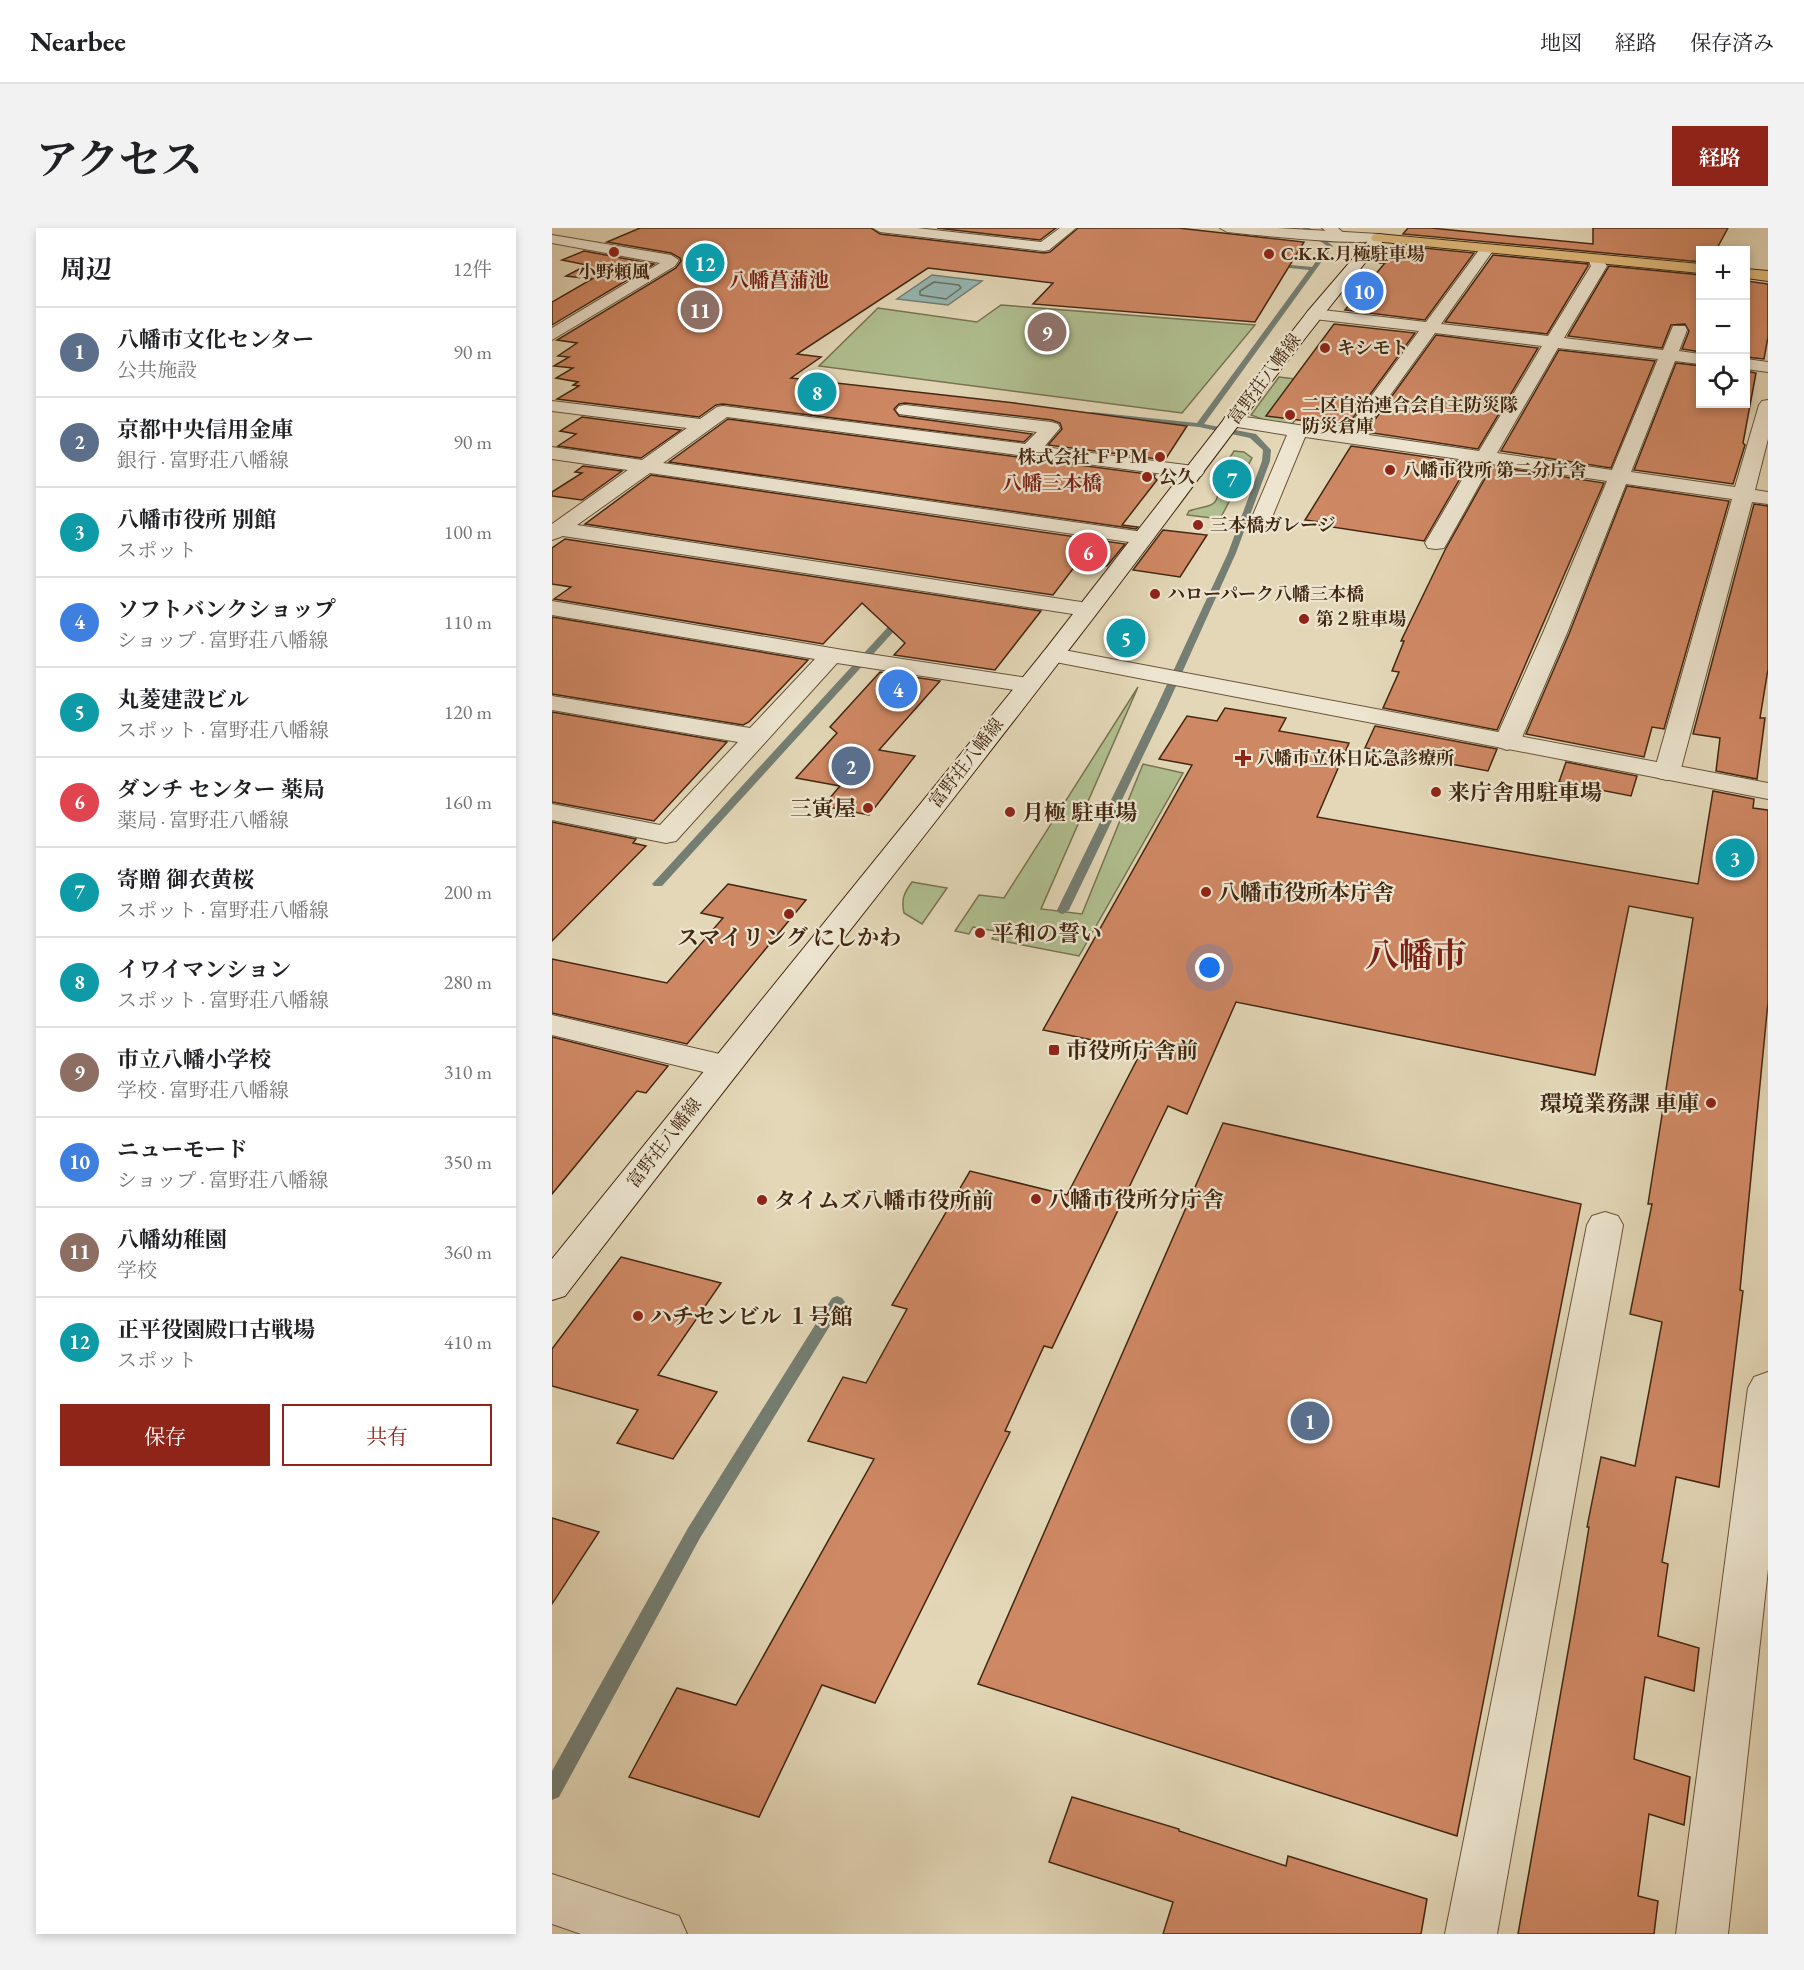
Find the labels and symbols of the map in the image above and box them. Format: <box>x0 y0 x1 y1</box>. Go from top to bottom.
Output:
pin: 12 <box>686 240 724 285</box>
place label: C.K.K.月極駐車場 <box>1281 242 1425 265</box>
marker: 小野頼風 <box>607 245 621 259</box>
marker: C.K.K.月極駐車場 <box>1262 247 1276 261</box>
place label: 小野頼風 <box>578 260 650 283</box>
district label: 八幡菖蒲池 <box>729 267 829 293</box>
pin: 10 <box>1344 268 1384 314</box>
pin: 11 <box>680 288 720 332</box>
pin: 9 <box>1028 310 1066 354</box>
street label: 富野荘八幡線 <box>1222 329 1305 429</box>
place label: キシモト <box>1337 336 1409 359</box>
marker: キシモト <box>1318 341 1332 355</box>
pin: 8 <box>798 370 836 414</box>
place label: 二区自治連合会自主防災隊 防災倉庫 <box>1302 393 1518 437</box>
marker: 二区自治連合会自主防災隊 防災倉庫 <box>1283 408 1297 422</box>
place label: 株式会社 ＦＰＭ <box>1018 445 1148 468</box>
marker: 株式会社 ＦＰＭ <box>1153 450 1167 464</box>
pin: 7 <box>1212 456 1252 502</box>
place label: 八幡市役所 第二分庁舎 <box>1402 458 1586 481</box>
marker: 八幡市役所 第二分庁舎 <box>1383 463 1397 477</box>
place label: 公久 <box>1159 465 1195 488</box>
district label: 八幡三本橋 <box>1002 470 1102 496</box>
marker: 公久 <box>1140 470 1154 484</box>
place label: 三本橋ガレージ <box>1210 513 1336 536</box>
marker: 三本橋ガレージ <box>1191 518 1205 532</box>
pin: 6 <box>1068 530 1108 574</box>
place label: ハローパーク八幡三本橋 <box>1167 582 1364 605</box>
marker: ハローパーク八幡三本橋 <box>1148 587 1162 601</box>
place label: 第２駐車場 <box>1316 607 1406 630</box>
marker: 第２駐車場 <box>1297 612 1311 626</box>
pin: 5 <box>1106 616 1146 660</box>
pin: 4 <box>878 666 918 712</box>
street label: 富野荘八幡線 <box>923 713 1008 812</box>
pin: 2 <box>832 744 870 788</box>
place label: 八幡市立休日応急診療所 <box>1256 746 1454 769</box>
marker: 八幡市立休日応急診療所 <box>1234 749 1252 767</box>
place label: 来庁舎用駐車場 <box>1448 778 1602 807</box>
marker: 来庁舎用駐車場 <box>1429 785 1443 799</box>
place label: 三寅屋 <box>790 794 856 823</box>
place label: 月極 駐車場 <box>1022 798 1137 827</box>
marker: 三寅屋 <box>861 801 875 815</box>
marker: 月極 駐車場 <box>1003 805 1017 819</box>
pin: 3 <box>1716 836 1754 880</box>
place label: 八幡市役所本庁舎 <box>1218 878 1394 907</box>
marker: 八幡市役所本庁舎 <box>1199 885 1213 899</box>
marker: スマイリング にしかわ <box>782 907 796 921</box>
place label: 平和の誓い <box>992 919 1102 948</box>
place label: スマイリング にしかわ <box>677 923 901 952</box>
marker: 平和の誓い <box>973 926 987 940</box>
district label: 八幡市 <box>1365 933 1467 977</box>
your location <box>1195 953 1224 982</box>
place label: 市役所庁舎前 <box>1066 1036 1198 1065</box>
marker: 市役所庁舎前 <box>1047 1043 1061 1057</box>
place label: 環境業務課 車庫 <box>1540 1089 1699 1118</box>
street label: 富野荘八幡線 <box>621 1093 706 1192</box>
marker: 環境業務課 車庫 <box>1704 1096 1718 1110</box>
place label: 八幡市役所分庁舎 <box>1048 1185 1224 1214</box>
place label: タイムズ八幡市役所前 <box>774 1186 994 1215</box>
marker: 八幡市役所分庁舎 <box>1029 1192 1043 1206</box>
marker: タイムズ八幡市役所前 <box>755 1193 769 1207</box>
place label: ハチセンビル １号館 <box>650 1302 853 1331</box>
marker: ハチセンビル １号館 <box>631 1309 645 1323</box>
pin: 1 <box>1290 1398 1329 1444</box>

